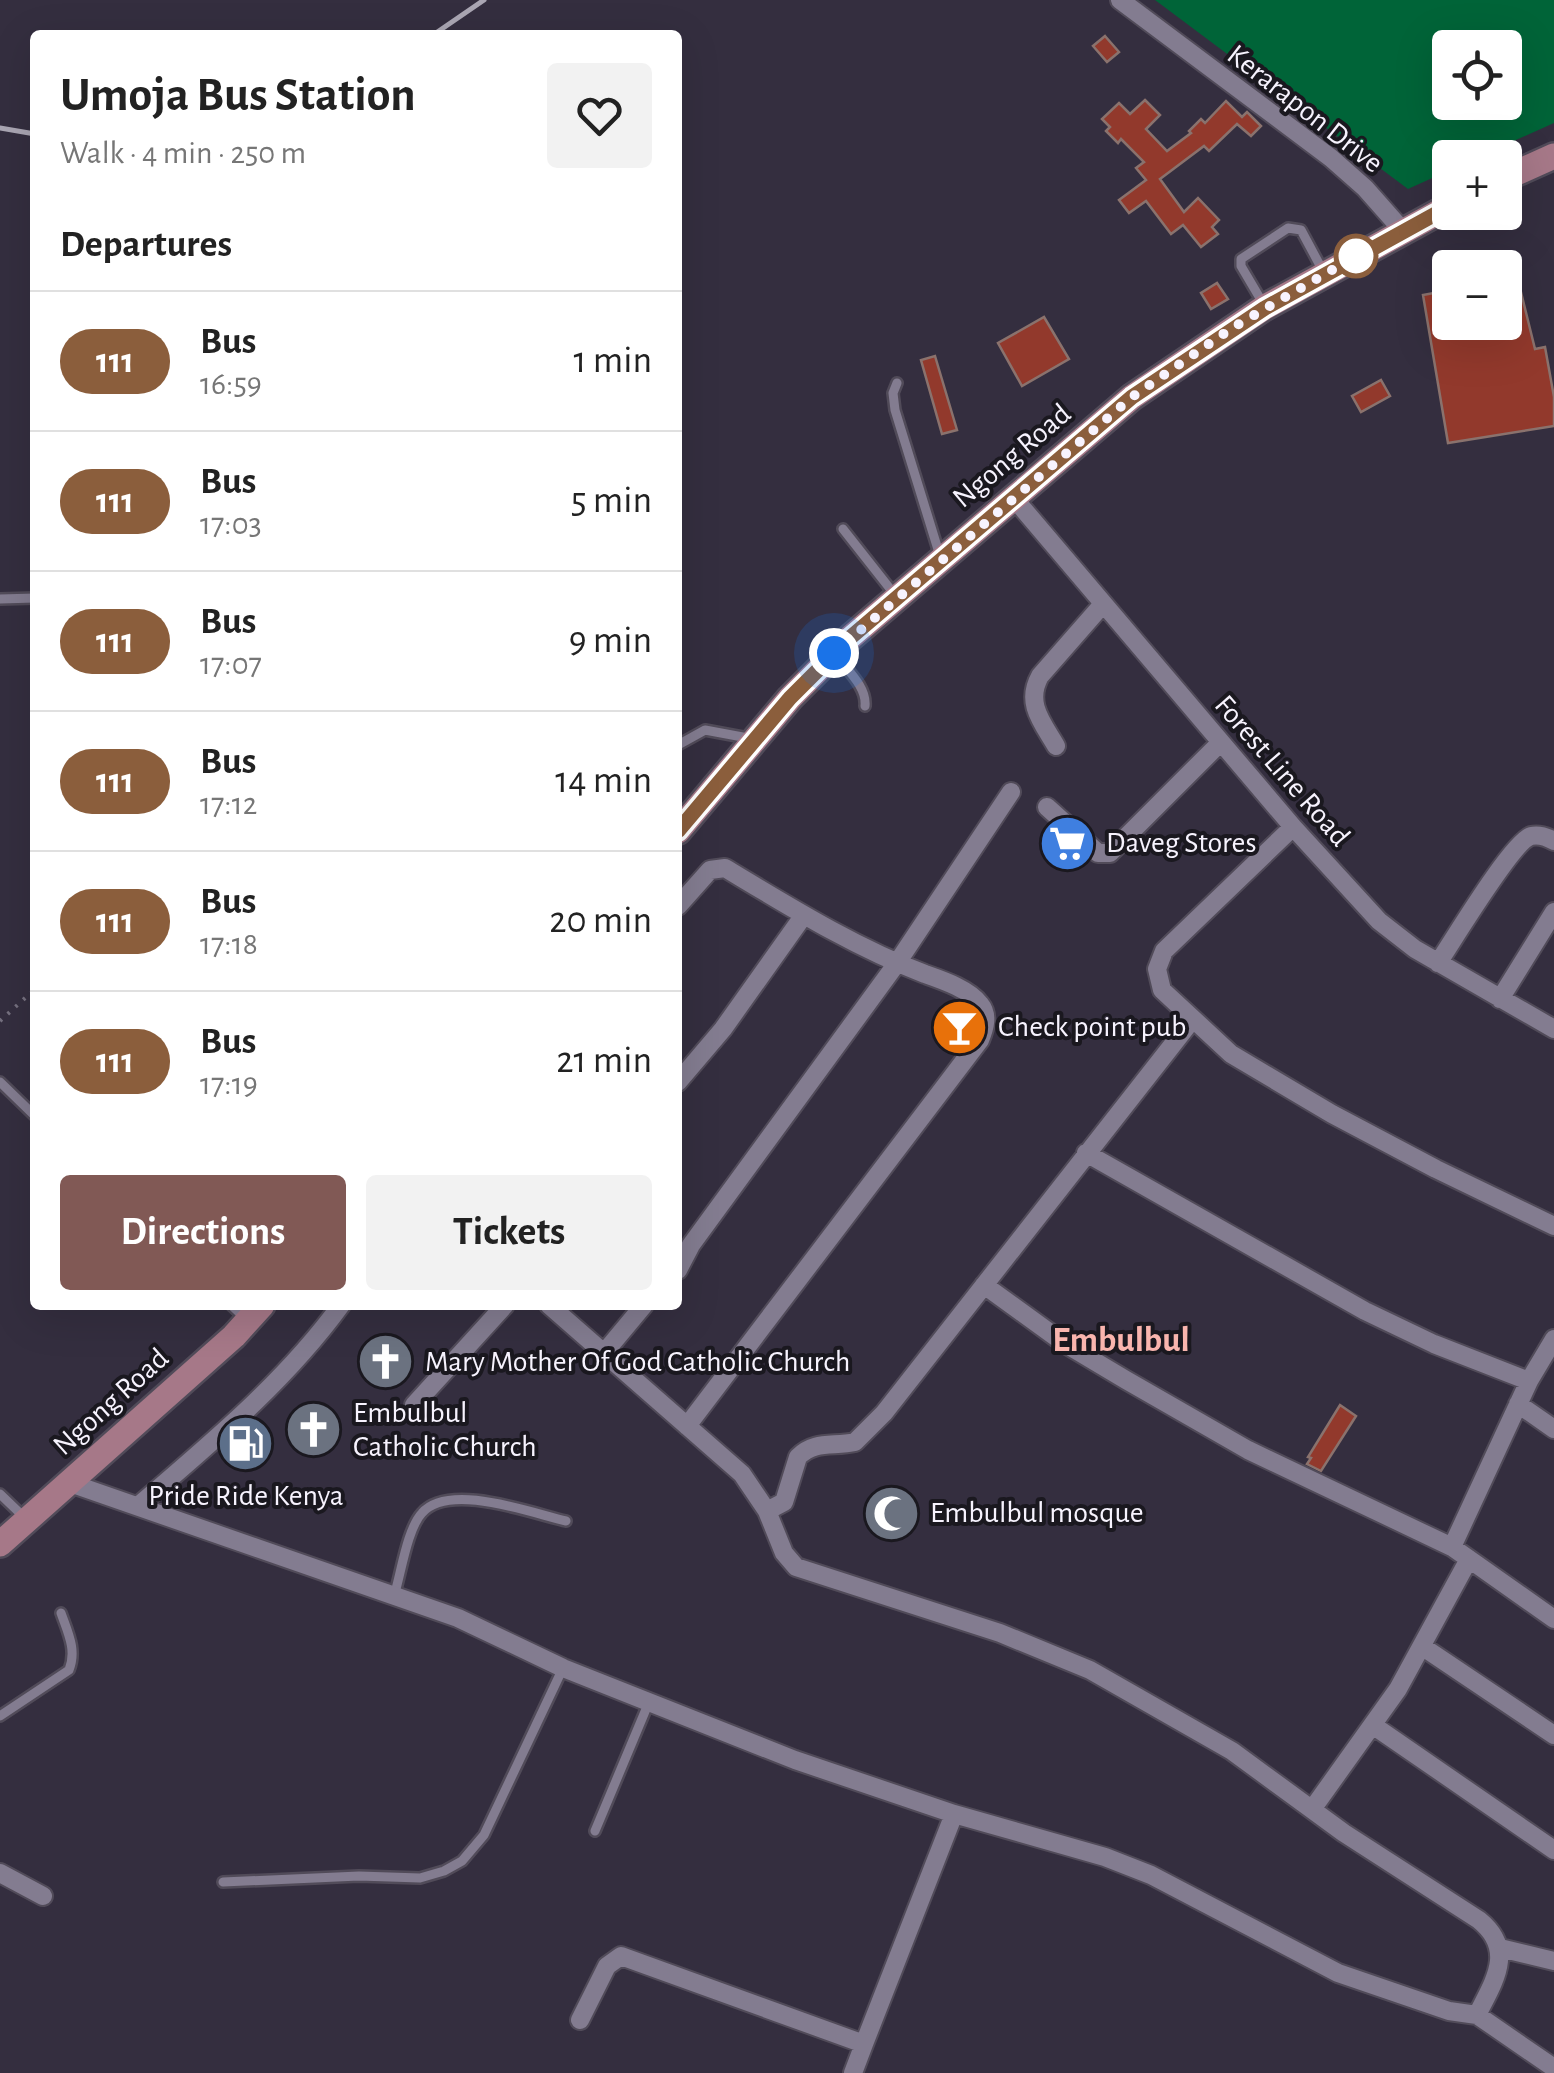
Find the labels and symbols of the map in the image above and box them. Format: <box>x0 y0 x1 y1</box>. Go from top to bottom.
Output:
street label: Kerarapon Drive <box>1222 39 1388 179</box>
unlabelled marker <box>1335 235 1377 277</box>
street label: Ngong Road <box>947 398 1077 514</box>
your location <box>809 628 859 678</box>
street label: Forest Line Road <box>1209 690 1355 852</box>
supermarket icon: Daveg Stores <box>1037 813 1097 873</box>
place label: Daveg Stores <box>1106 828 1257 858</box>
bar icon: Check point pub <box>929 997 989 1057</box>
place label: Check point pub <box>998 1012 1186 1042</box>
district label: Embulbul <box>1052 1323 1190 1358</box>
church icon: Mary Mother Of God Catholic Church <box>356 1332 416 1392</box>
street label: Ngong Road <box>48 1343 174 1461</box>
place label: Mary Mother Of God Catholic Church <box>425 1347 850 1377</box>
place label: Embulbul Catholic Church <box>353 1398 537 1462</box>
church icon: Embulbul Catholic Church <box>284 1400 344 1460</box>
fuel station icon: Pride Ride Kenya <box>216 1414 276 1474</box>
place label: Pride Ride Kenya <box>148 1481 344 1511</box>
mosque icon: Embulbul mosque <box>861 1483 921 1543</box>
place label: Embulbul mosque <box>930 1498 1144 1528</box>

